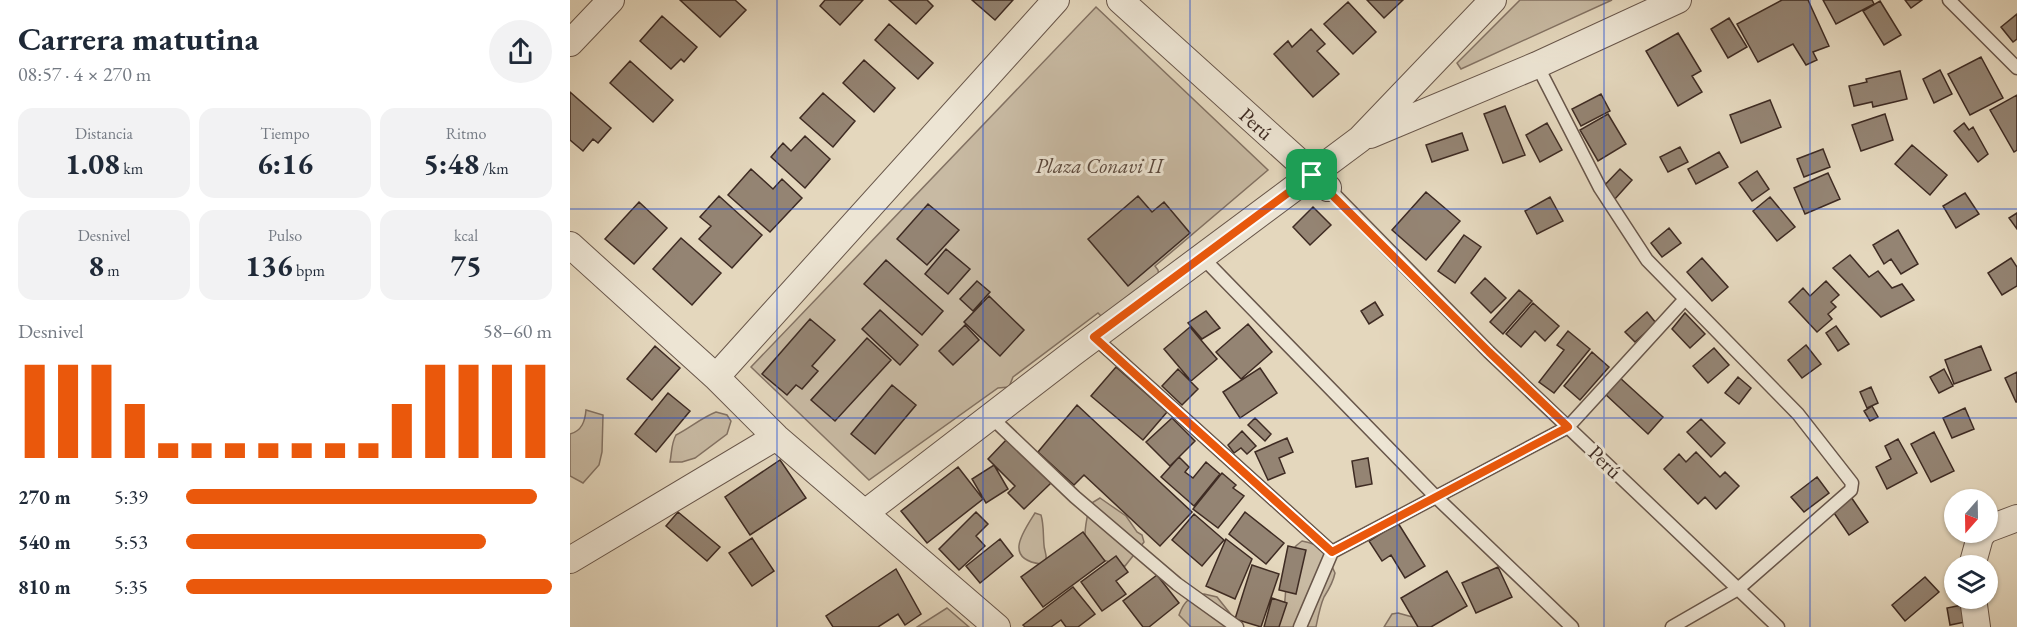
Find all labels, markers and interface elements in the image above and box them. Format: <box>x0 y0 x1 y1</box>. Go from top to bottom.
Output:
text: Carrera matutina <box>18 17 259 60</box>
button: share <box>489 20 552 83</box>
text: 08:57 · 4 × 270 m <box>18 61 151 87</box>
street label: Perú <box>1234 101 1279 146</box>
text: Distancia <box>75 123 133 144</box>
text: Tiempo <box>260 123 310 144</box>
text: Ritmo <box>446 123 486 144</box>
text: 1.08 <box>65 144 120 183</box>
text: 6:16 <box>257 144 313 183</box>
text: 5:48 <box>423 144 479 183</box>
pin <box>1286 149 1337 200</box>
park label: Plaza Conavi II <box>1035 152 1165 179</box>
text: km <box>120 158 143 179</box>
text: /km <box>479 158 509 179</box>
icon: arrive <box>1295 158 1328 191</box>
text: Desnivel <box>78 225 130 246</box>
text: Pulso <box>268 225 302 246</box>
text: kcal <box>454 225 478 246</box>
text: 8 <box>88 246 104 285</box>
text: 136 <box>245 246 293 285</box>
text: 75 <box>450 246 482 285</box>
text: m <box>104 260 120 281</box>
text: bpm <box>293 260 325 281</box>
text: Desnivel <box>18 318 84 344</box>
text: 58–60 m <box>483 318 552 344</box>
street label: Perú <box>1583 439 1628 484</box>
text: 270 m <box>18 484 71 510</box>
text: 5:39 <box>114 484 148 510</box>
north arrow <box>1944 489 1998 543</box>
map controls <box>1944 489 1998 609</box>
text: 540 m <box>18 529 71 555</box>
text: 5:53 <box>114 529 148 555</box>
button: layers <box>1944 555 1998 609</box>
text: 810 m <box>18 574 71 600</box>
text: 5:35 <box>114 574 148 600</box>

